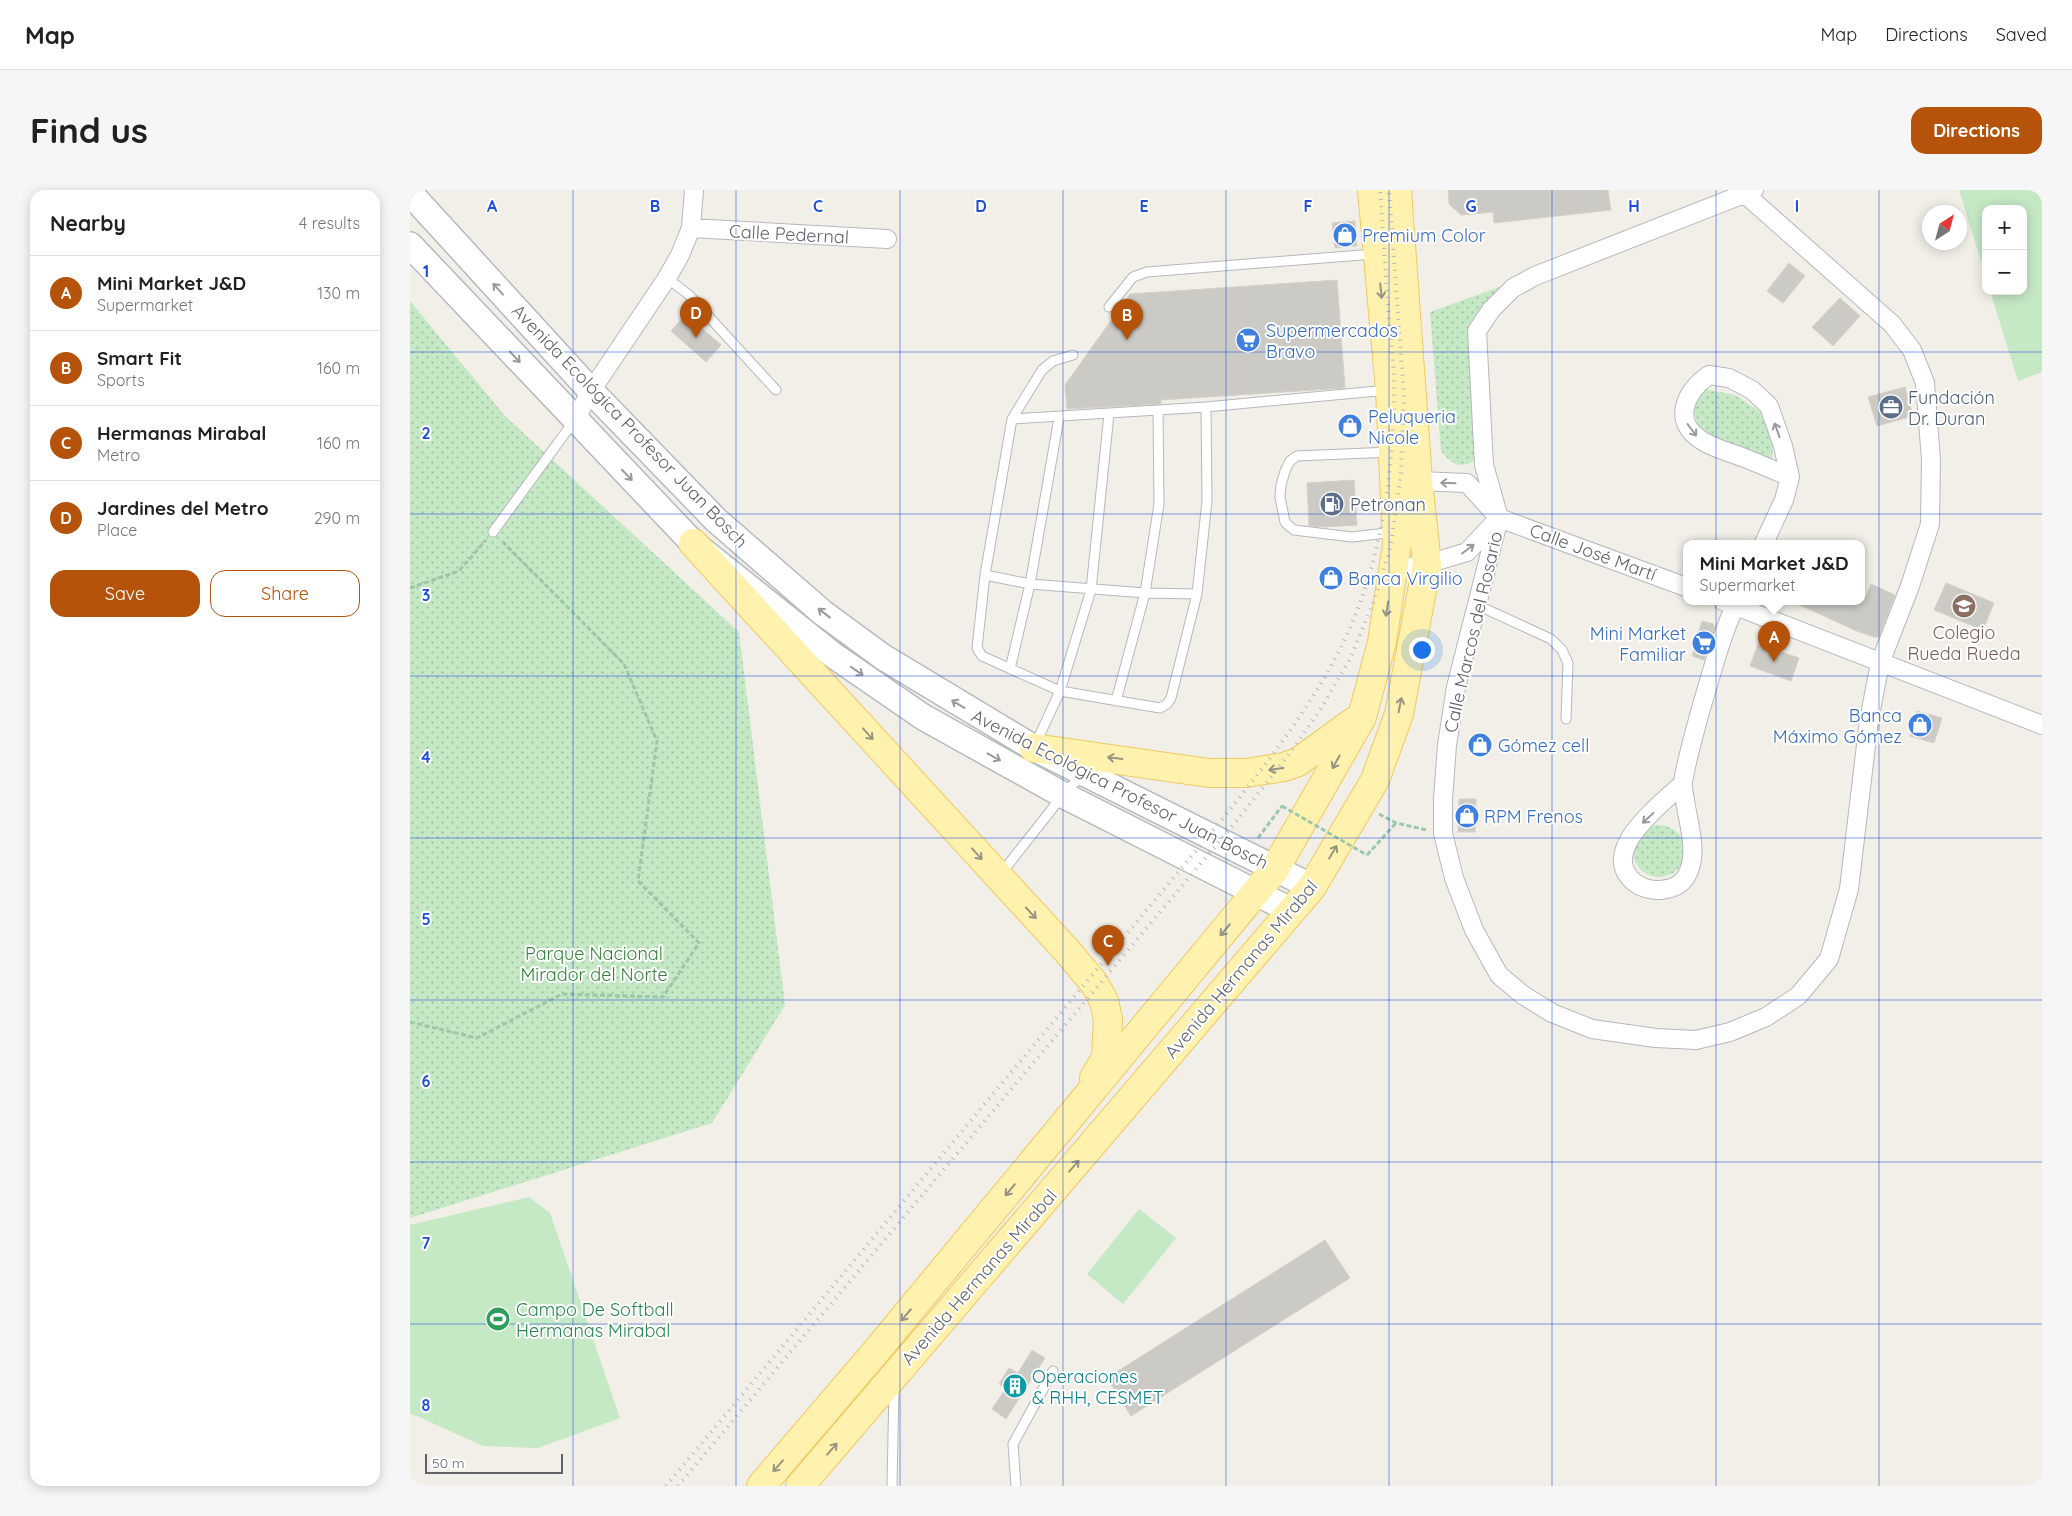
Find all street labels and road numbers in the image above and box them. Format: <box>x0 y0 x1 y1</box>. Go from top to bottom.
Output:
street label: Calle Pedernal <box>728 219 850 249</box>
street label: Avenida Ecológica Profesor Juan Bosch <box>507 299 753 553</box>
street label: Calle José Martí <box>1526 518 1660 586</box>
street label: Calle Marcos del Rosario <box>1439 529 1507 735</box>
street label: Avenida Ecológica Profesor Juan Bosch <box>968 704 1272 874</box>
street label: Avenida Hermanas Mirabal <box>1160 875 1322 1063</box>
street label: Avenida Hermanas Mirabal <box>896 1184 1062 1370</box>

